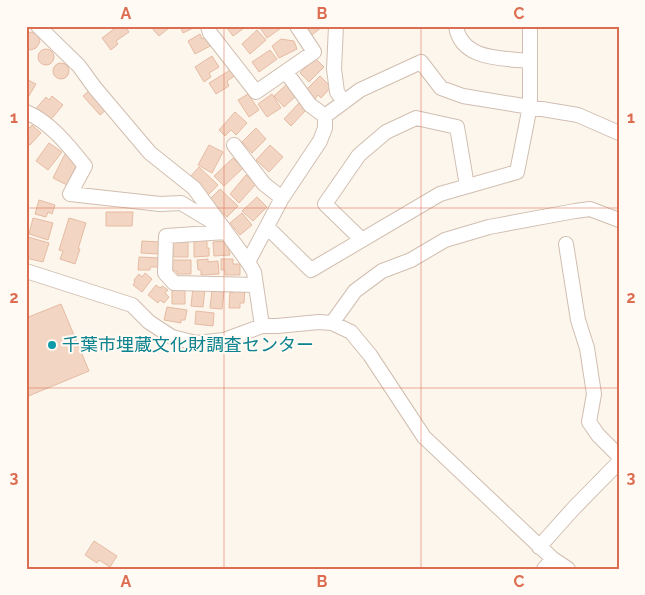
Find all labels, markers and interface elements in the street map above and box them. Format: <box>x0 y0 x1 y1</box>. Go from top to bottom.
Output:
text: A <box>121 4 132 23</box>
text: B <box>317 4 328 23</box>
text: C <box>514 4 525 23</box>
text: 1 <box>10 108 18 127</box>
text: 1 <box>627 108 635 127</box>
text: 2 <box>9 288 19 307</box>
text: 2 <box>626 288 636 307</box>
place label: 千葉市埋蔵文化財調査センター <box>62 334 314 355</box>
marker: 千葉市埋蔵文化財調査センター <box>46 339 58 351</box>
text: 3 <box>10 468 19 487</box>
text: 3 <box>627 468 636 487</box>
text: A <box>121 572 132 591</box>
text: B <box>317 572 328 591</box>
text: C <box>514 572 525 591</box>

